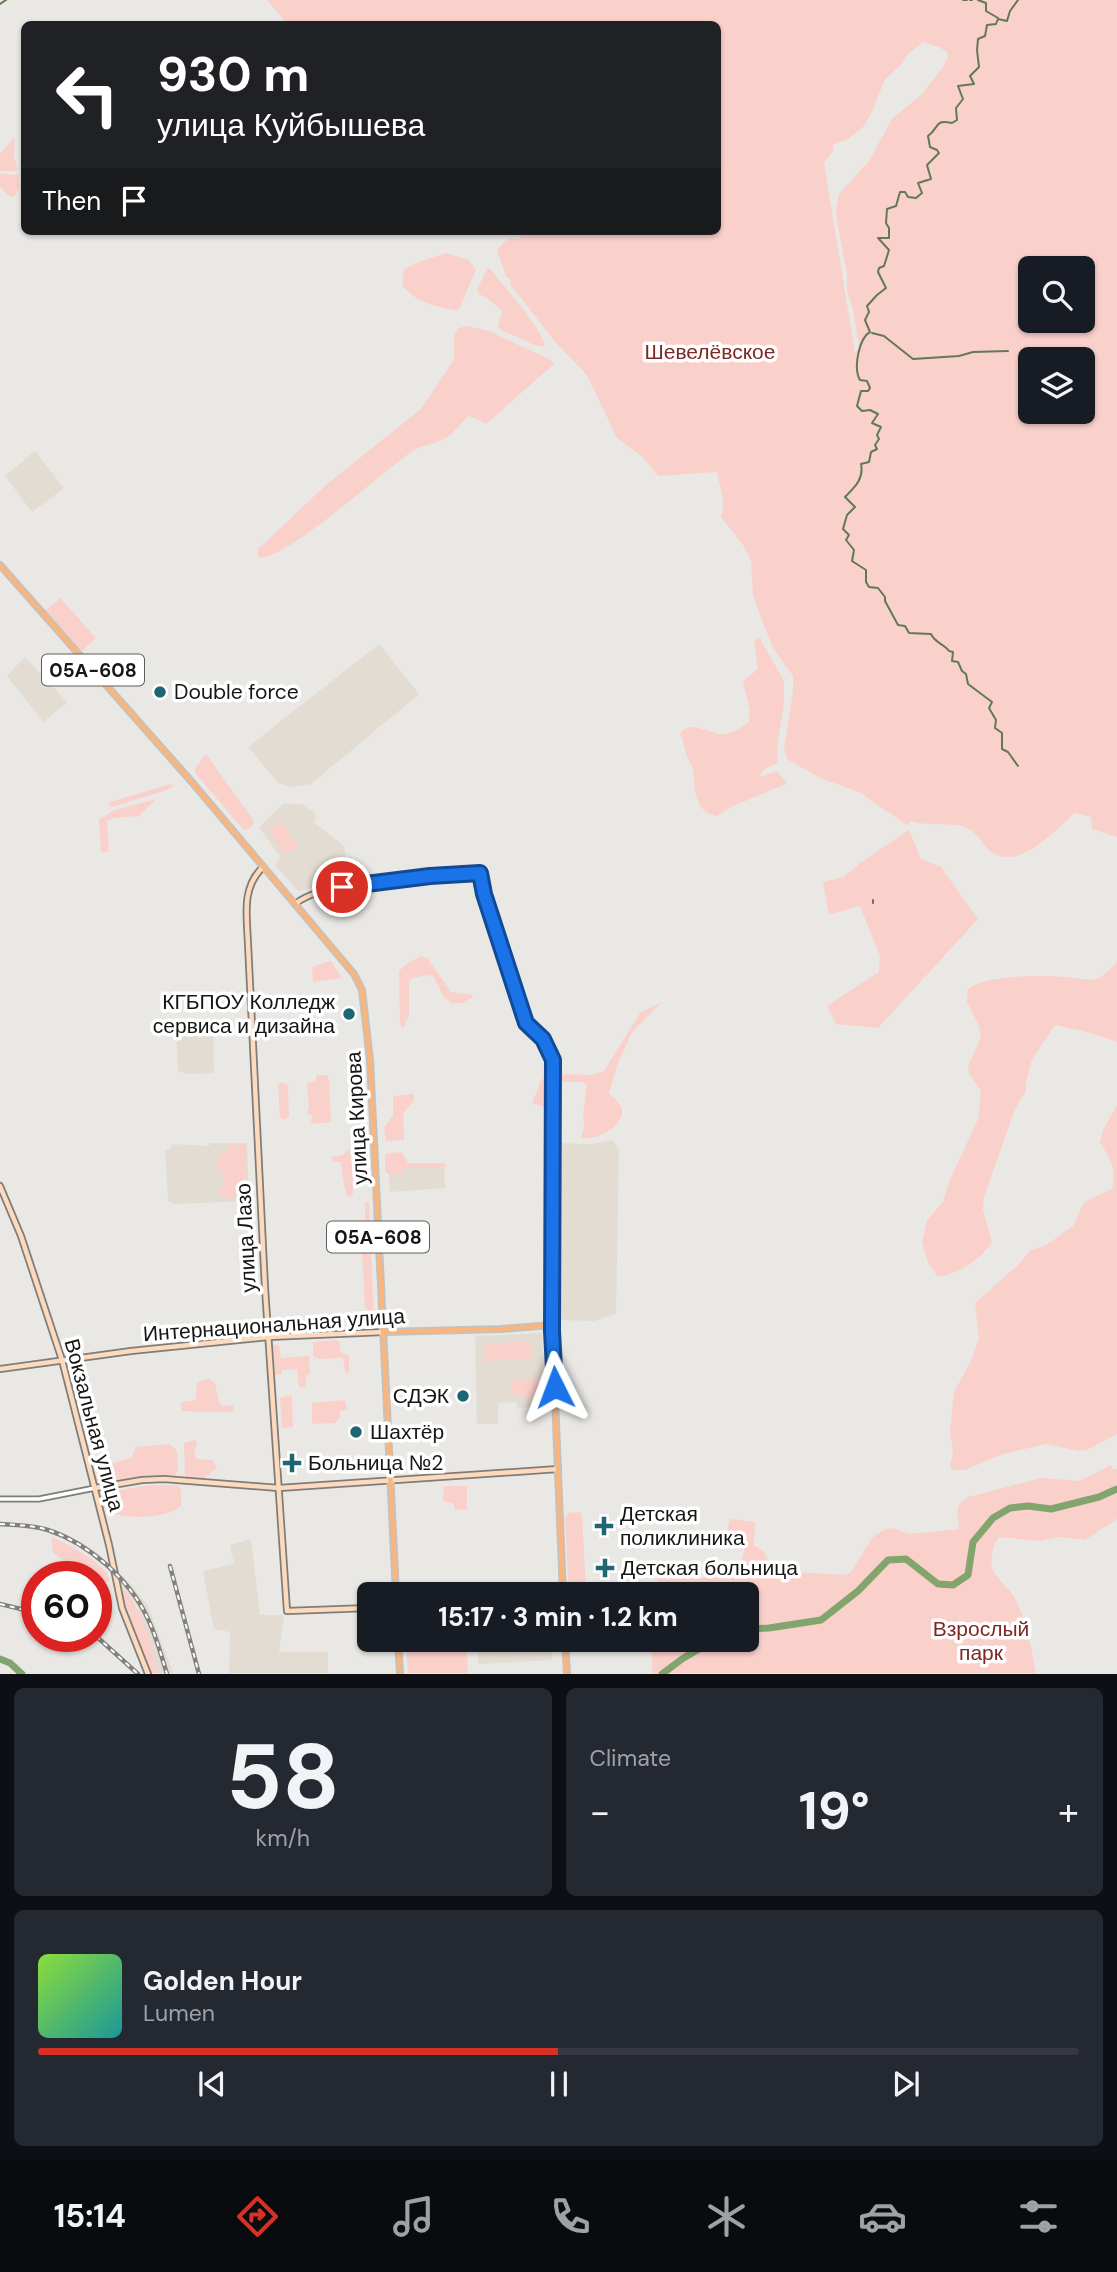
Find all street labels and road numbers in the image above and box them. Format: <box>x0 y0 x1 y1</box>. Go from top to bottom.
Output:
road number: 05А-608 <box>42 654 144 685</box>
street label: улица Кирова <box>340 1050 374 1185</box>
street label: улица Лазо <box>229 1183 263 1293</box>
road number: 05А-608 <box>327 1222 429 1252</box>
street label: Интернациональная улица <box>142 1302 406 1348</box>
street label: Вокзальная улица <box>57 1336 131 1515</box>

